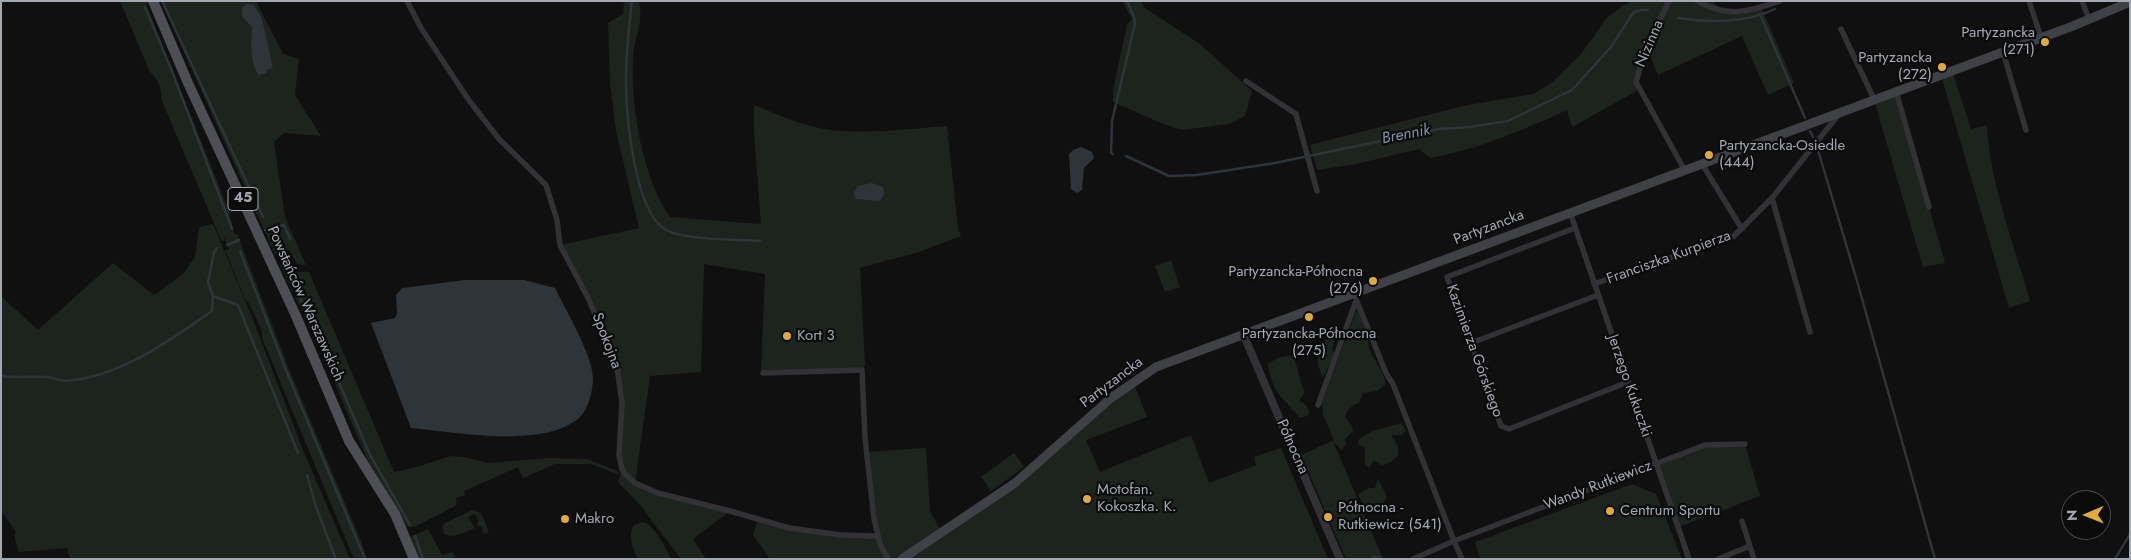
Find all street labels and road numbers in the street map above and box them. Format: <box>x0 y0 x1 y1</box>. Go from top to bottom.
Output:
street label: Nizinna <box>1632 18 1668 70</box>
road number: 45 <box>228 188 258 210</box>
street label: Partyzancka <box>1451 206 1527 250</box>
street label: Powstańców Warszawskich <box>263 224 347 384</box>
street label: Franciszka Kurpierza <box>1605 227 1733 289</box>
street label: Kazimierza Górskiego <box>1442 282 1506 420</box>
street label: Spokojna <box>587 311 625 371</box>
street label: Jerzego Kukuczki <box>1603 332 1655 440</box>
street label: Partyzancka <box>1077 354 1147 412</box>
street label: Północna <box>1272 417 1312 477</box>
street label: Wandy Rutkiewicz <box>1541 457 1655 515</box>

